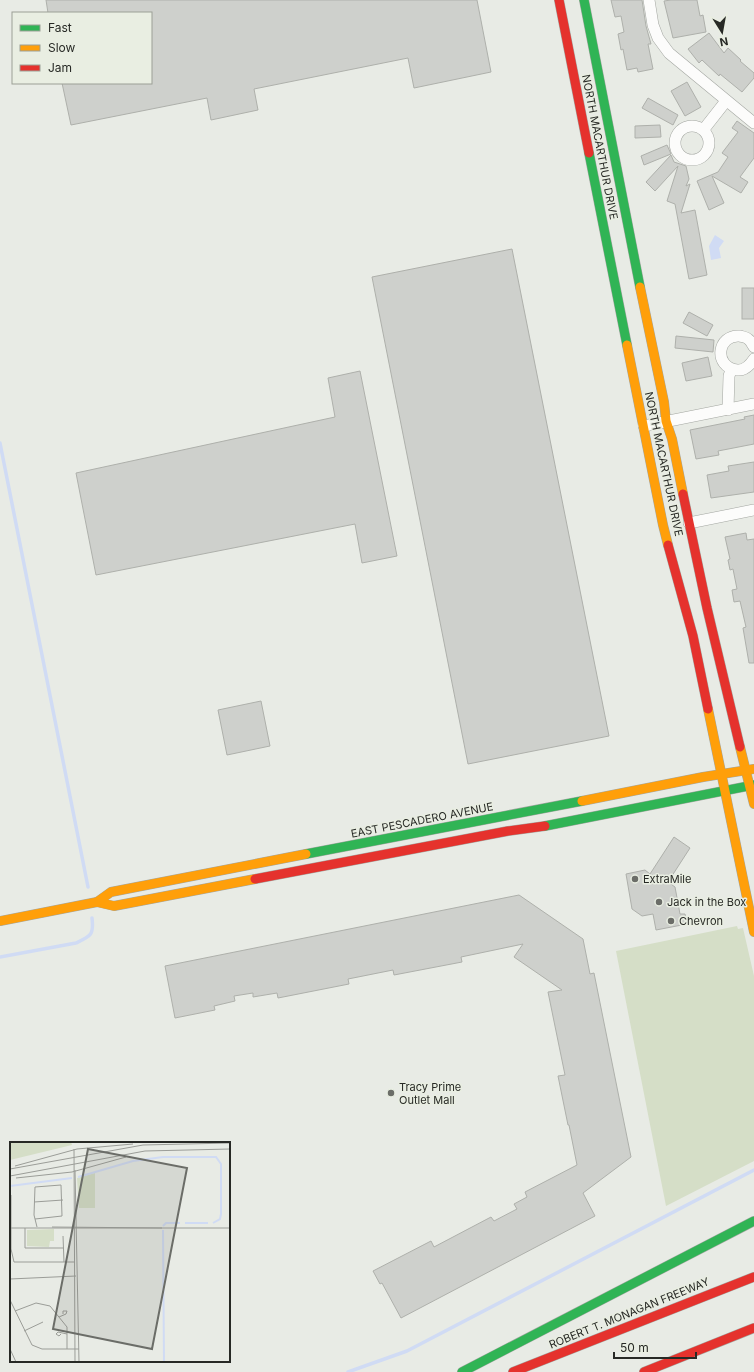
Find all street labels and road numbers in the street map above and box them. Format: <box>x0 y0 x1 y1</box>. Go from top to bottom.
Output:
street label: NORTH MACARTHUR DRIVE <box>579 73 621 221</box>
street label: NORTH MACARTHUR DRIVE <box>642 390 686 538</box>
street label: EAST PESCADERO AVENUE <box>350 799 494 841</box>
street label: ROBERT T. MONAGAN FREEWAY <box>547 1274 712 1352</box>

